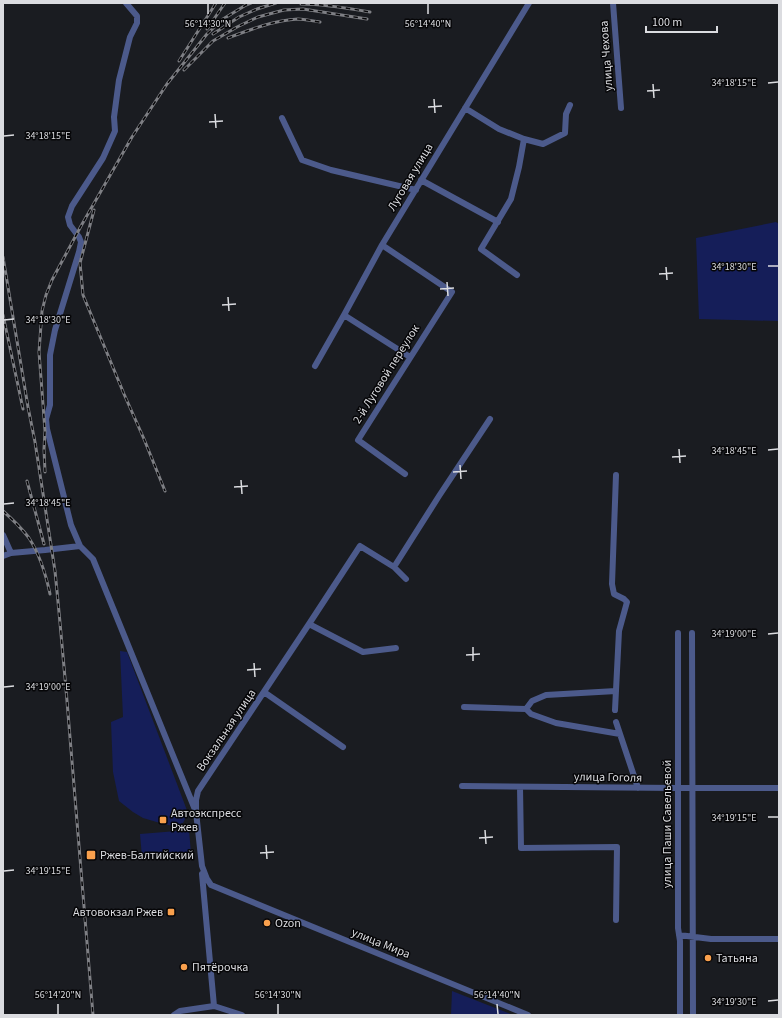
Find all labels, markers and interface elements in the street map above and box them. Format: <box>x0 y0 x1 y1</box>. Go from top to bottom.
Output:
scale bar <box>646 8 717 34</box>
text: 100 m <box>652 14 682 31</box>
text: 56°14'30"N <box>185 17 231 31</box>
text: 56°14'40"N <box>405 17 451 31</box>
street label: улица Чехова <box>596 20 617 92</box>
text: 34°18'15"E <box>711 76 757 90</box>
text: 34°18'15"E <box>25 129 71 143</box>
street label: Луговая улица <box>383 140 437 214</box>
text: 34°18'30"E <box>711 260 757 274</box>
text: 34°18'30"E <box>25 313 71 327</box>
street label: 2-й Луговой переулок <box>349 321 424 427</box>
text: 34°18'45"E <box>711 444 757 458</box>
text: 34°18'45"E <box>25 496 71 510</box>
text: 34°19'00"E <box>711 627 757 641</box>
text: 34°19'00"E <box>25 680 71 694</box>
street label: Вокзальная улица <box>192 686 260 775</box>
street label: улица Паши Савельевой <box>659 760 676 888</box>
street label: улица Гоголя <box>574 768 642 787</box>
place label: Автоэкспресс Ржев <box>171 805 242 836</box>
text: 34°19'15"E <box>711 811 757 825</box>
marker: Автоэкспресс Ржев <box>158 815 168 825</box>
place label: Ржев-Балтийский <box>100 847 194 864</box>
marker: Ржев-Балтийский <box>85 849 97 861</box>
text: 34°19'15"E <box>25 864 71 878</box>
place label: Автовокзал Ржев <box>73 904 163 921</box>
marker: Автовокзал Ржев <box>166 907 176 917</box>
place label: Ozon <box>275 915 301 932</box>
marker: Ozon <box>262 918 272 928</box>
street label: улица Мира <box>349 924 413 963</box>
place label: Татьяна <box>716 950 758 967</box>
marker: Татьяна <box>703 953 713 963</box>
place label: Пятёрочка <box>192 959 248 976</box>
marker: Пятёрочка <box>179 962 189 972</box>
text: 56°14'20"N <box>35 988 81 1002</box>
text: 56°14'30"N <box>255 988 301 1002</box>
text: 56°14'40"N <box>474 988 520 1002</box>
text: 34°19'30"E <box>711 995 757 1009</box>

